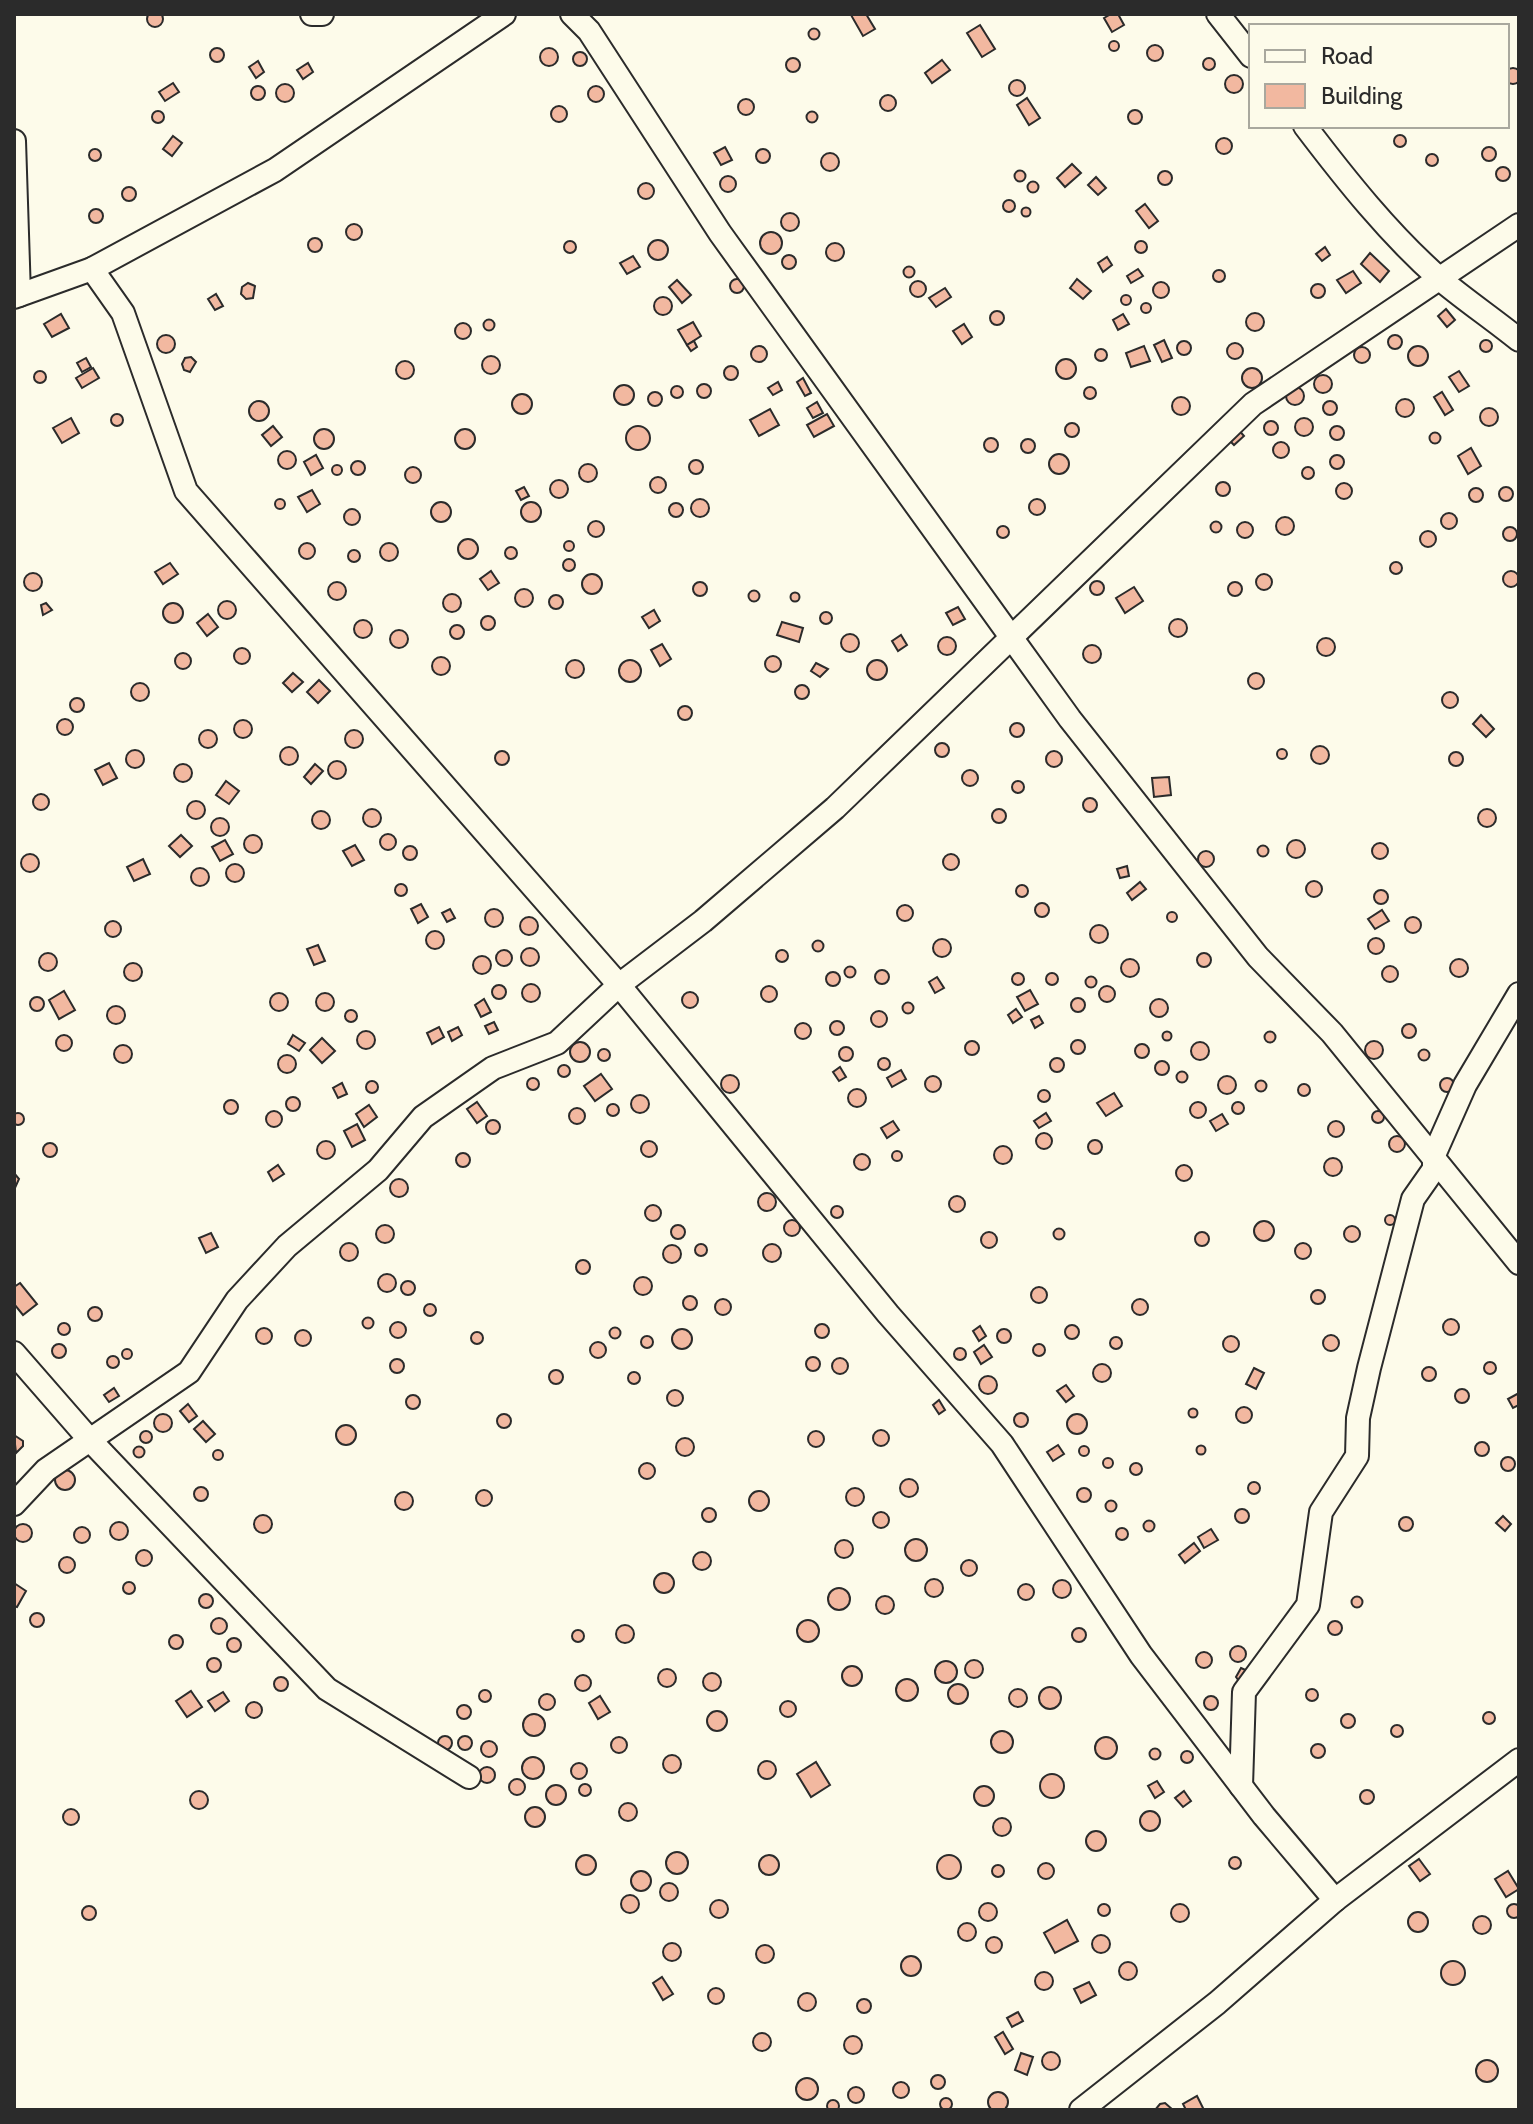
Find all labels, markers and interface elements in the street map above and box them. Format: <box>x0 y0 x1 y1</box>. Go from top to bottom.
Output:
legend <box>1249 24 1509 128</box>
text: Road <box>1321 41 1373 70</box>
text: Building <box>1321 81 1403 110</box>

